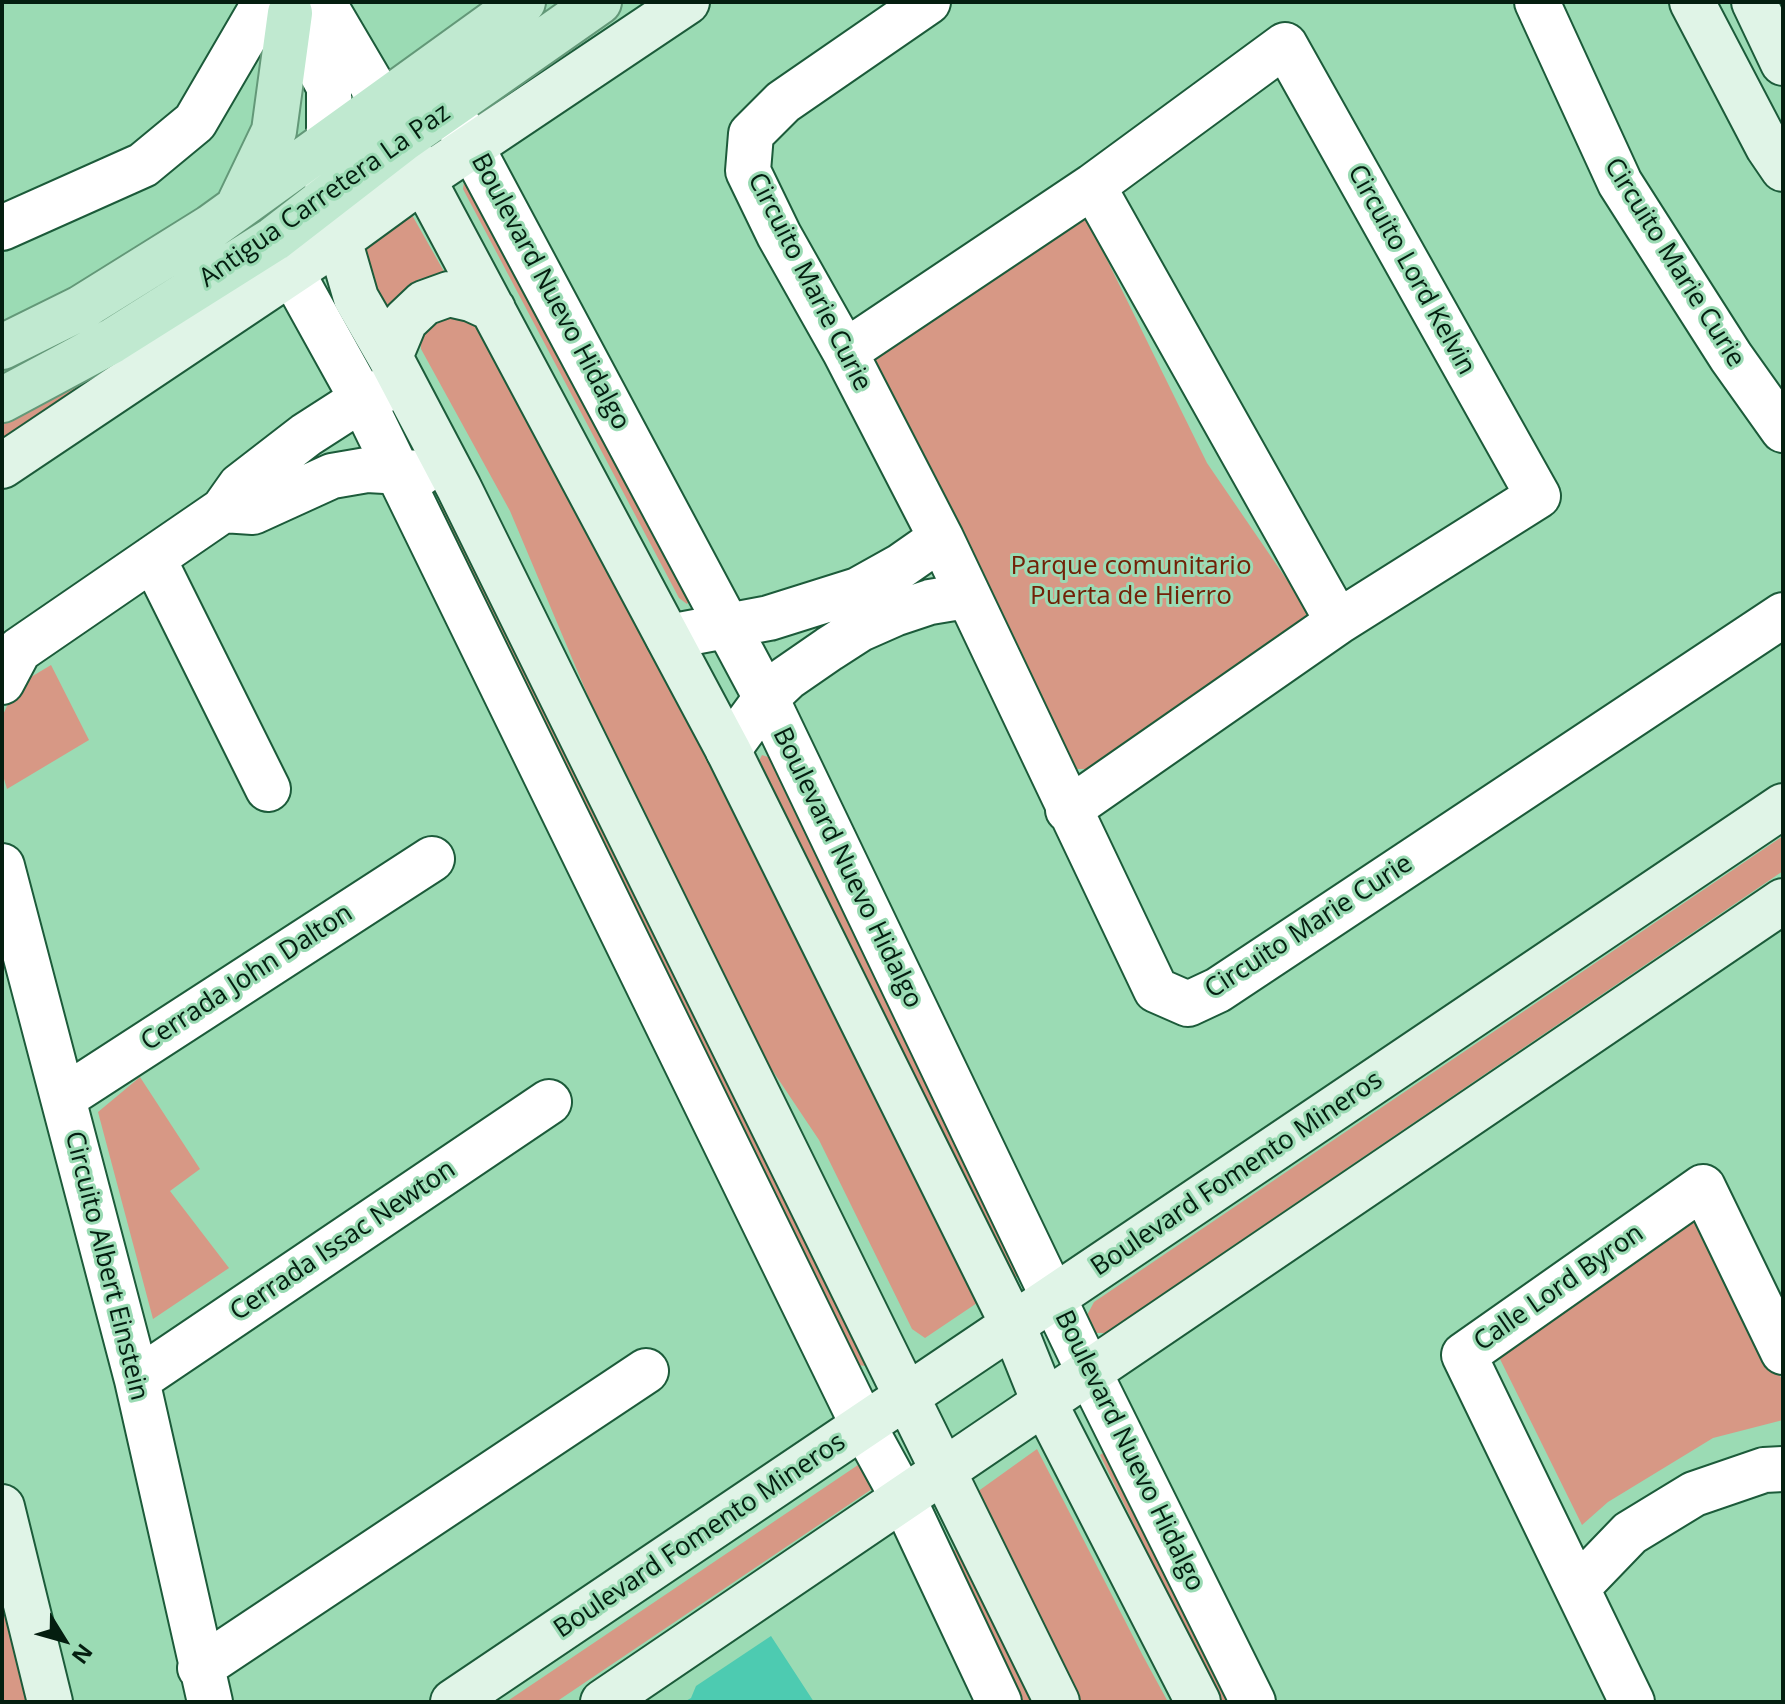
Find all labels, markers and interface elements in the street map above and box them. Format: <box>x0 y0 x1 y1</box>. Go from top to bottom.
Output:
street label: Antigua Carretera La Paz <box>194 98 456 294</box>
street label: Boulevard Nuevo Hidalgo <box>464 149 636 435</box>
street label: Circuito Marie Curie <box>1597 153 1751 373</box>
street label: Circuito Lord Kelvin <box>1340 160 1482 380</box>
street label: Circuito Marie Curie <box>740 168 878 396</box>
park label: Parque comunitario Puerta de Hierro <box>1010 551 1252 612</box>
street label: Boulevard Nuevo Hidalgo <box>765 723 929 1013</box>
street label: Circuito Marie Curie <box>1200 848 1418 1006</box>
street label: Cerrada John Dalton <box>135 898 359 1058</box>
street label: Boulevard Fomento Mineros <box>1085 1065 1389 1283</box>
street label: Circuito Albert Einstein <box>57 1128 155 1404</box>
street label: Cerrada Issac Newton <box>225 1154 461 1328</box>
street label: Calle Lord Byron <box>1468 1218 1650 1358</box>
street label: Boulevard Nuevo Hidalgo <box>1047 1306 1211 1596</box>
street label: Boulevard Fomento Mineros <box>548 1427 852 1645</box>
north arrow <box>24 1600 104 1680</box>
text: N <box>66 1638 101 1671</box>

